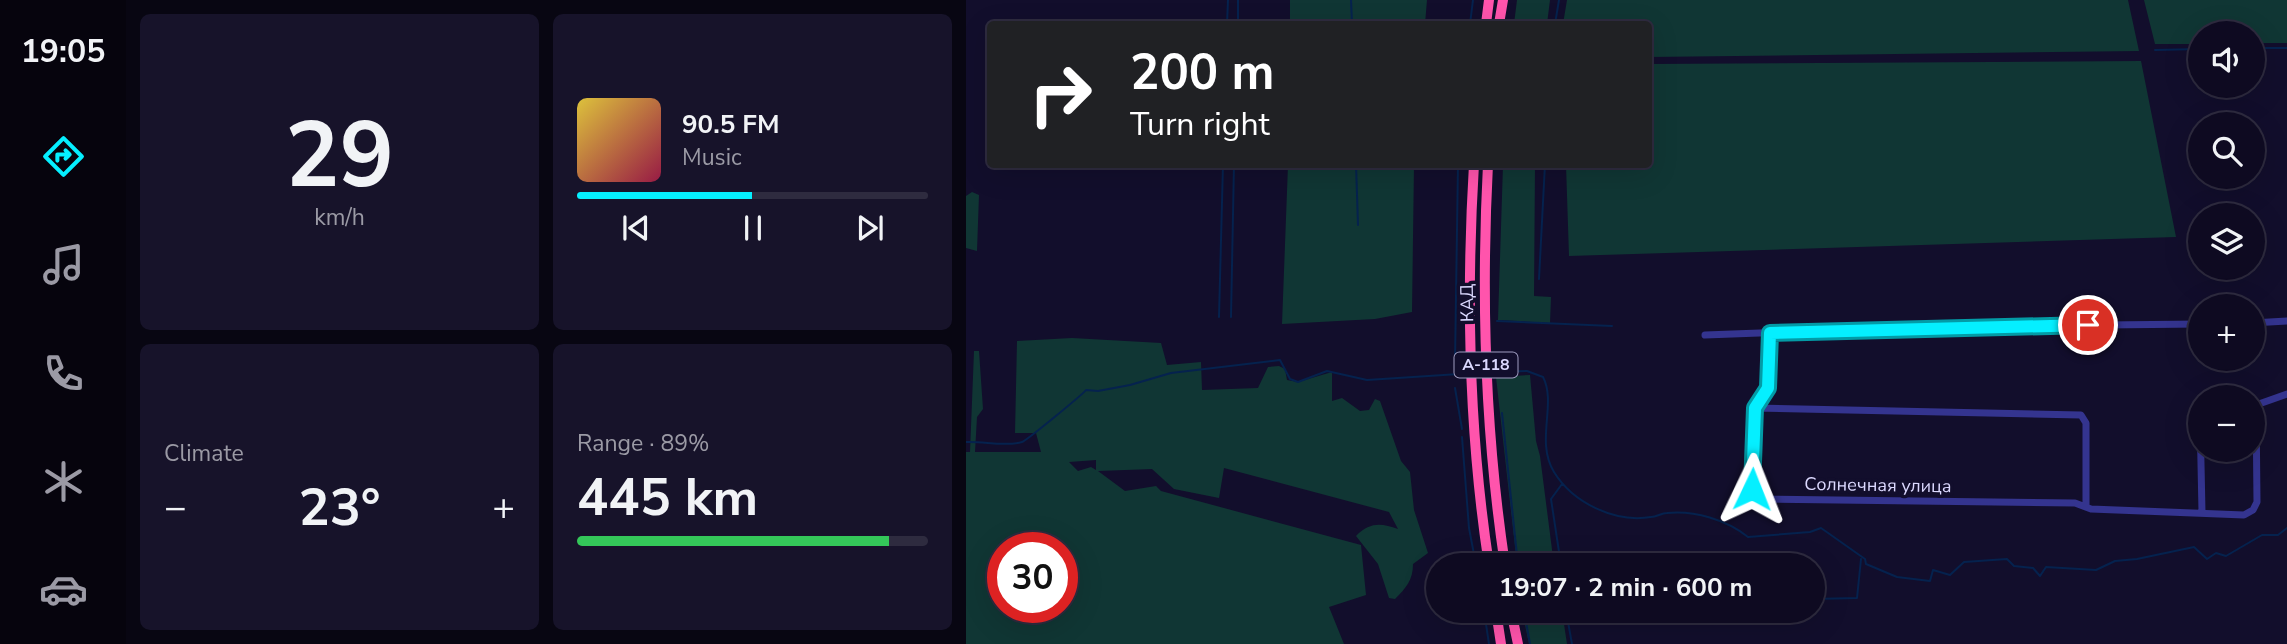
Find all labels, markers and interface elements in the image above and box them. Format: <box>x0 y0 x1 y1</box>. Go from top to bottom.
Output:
map controls <box>2188 21 2265 462</box>
button: sound <box>2188 21 2265 98</box>
text: 19:05 <box>21 30 105 73</box>
text: 200 m <box>1130 39 1274 106</box>
icon: right <box>1015 49 1106 140</box>
text: 29 <box>285 94 394 218</box>
text: Turn right <box>1130 103 1270 146</box>
text: 90.5 FM <box>682 107 779 142</box>
button: search <box>2188 112 2265 189</box>
icon: directions <box>39 132 88 181</box>
text: Music <box>682 142 742 173</box>
text: km/h <box>314 202 365 233</box>
button: layers <box>2188 203 2265 280</box>
icon: previous <box>617 209 655 247</box>
icon: pause <box>734 209 772 247</box>
icon: next <box>851 209 889 247</box>
icon: music <box>39 240 88 289</box>
street label: КАД <box>1455 284 1479 322</box>
button: + <box>2188 294 2265 371</box>
pin <box>2058 295 2118 355</box>
icon: arrive <box>2069 306 2107 344</box>
icon: phone <box>39 349 88 398</box>
road number: А-118 <box>1455 352 1518 378</box>
button: − <box>2188 385 2265 462</box>
text: Range · 89% <box>577 428 709 459</box>
text: Climate <box>164 438 244 469</box>
position arrow <box>1715 452 1789 526</box>
icon: climate <box>39 457 88 506</box>
text: 445 km <box>577 462 758 533</box>
text: 23° <box>298 472 381 543</box>
street label: Солнечная улица <box>1804 472 1952 498</box>
text: − <box>164 482 187 533</box>
text: + <box>492 482 515 533</box>
speed limit sign: 30 <box>987 532 1078 623</box>
icon: car <box>39 565 88 614</box>
text: 19:07 · 2 min · 600 m <box>1499 570 1752 605</box>

